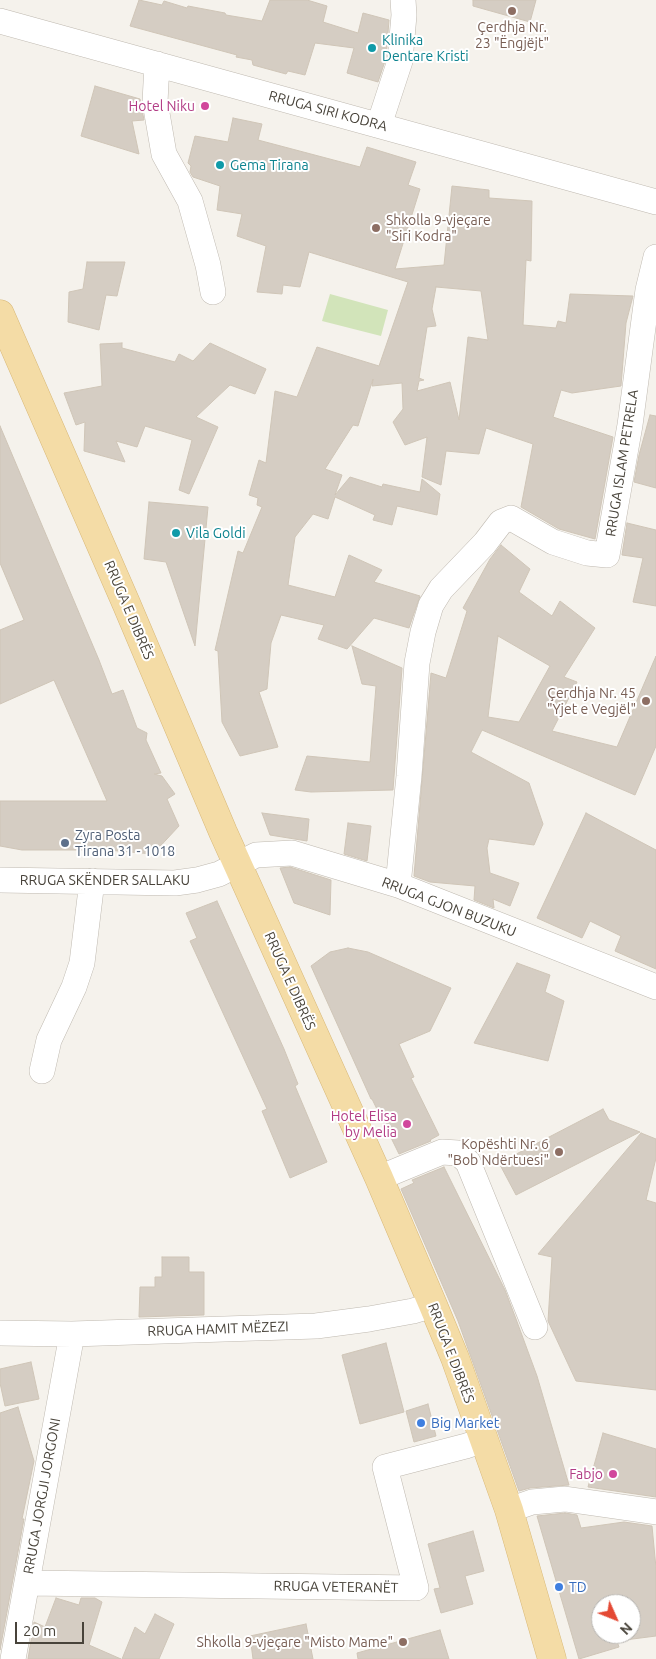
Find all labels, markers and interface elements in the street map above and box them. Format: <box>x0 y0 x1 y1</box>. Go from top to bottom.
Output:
marker: Çerdhja Nr. 23 "Ëngjëjt" <box>506 5 518 17</box>
place label: Çerdhja Nr. 23 "Ëngjëjt" <box>475 19 549 52</box>
place label: Klinika Dentare Kristi <box>382 32 469 64</box>
marker: Klinika Dentare Kristi <box>366 42 378 54</box>
street label: RRUGA SIRI KODRA <box>267 87 389 135</box>
place label: Hotel Niku <box>129 98 195 114</box>
marker: Hotel Niku <box>199 100 211 112</box>
place label: Gema Tirana <box>230 157 309 173</box>
marker: Gema Tirana <box>214 159 226 171</box>
place label: Shkolla 9-vjeçare "Siri Kodra" <box>386 212 491 244</box>
marker: Shkolla 9-vjeçare "Siri Kodra" <box>370 222 382 234</box>
street label: RRUGA ISLAM PETRELA <box>602 388 642 538</box>
place label: Vila Goldi <box>186 525 246 541</box>
marker: Vila Goldi <box>170 527 182 539</box>
street label: RRUGA E DIBRËS <box>101 558 157 662</box>
place label: Çerdhja Nr. 45 "Yjet e Vegjël" <box>547 685 636 718</box>
marker: Çerdhja Nr. 45 "Yjet e Vegjël" <box>640 695 652 707</box>
place label: Zyra Posta Tirana 31 - 1018 <box>75 827 175 860</box>
marker: Zyra Posta Tirana 31 - 1018 <box>59 837 71 849</box>
street label: RRUGA SKËNDER SALLAKU <box>20 872 190 888</box>
street label: RRUGA GJON BUZUKU <box>379 874 519 940</box>
street label: RRUGA E DIBRËS <box>261 929 319 1033</box>
place label: Hotel Elisa by Melia <box>331 1108 397 1140</box>
marker: Hotel Elisa by Melia <box>401 1118 413 1130</box>
place label: Kopështi Nr. 6 "Bob Ndërtuesi" <box>447 1136 549 1168</box>
marker: Kopështi Nr. 6 "Bob Ndërtuesi" <box>553 1146 565 1158</box>
street label: RRUGA E DIBRËS <box>424 1301 478 1405</box>
street label: RRUGA HAMIT MËZEZI <box>147 1318 289 1340</box>
place label: Big Market <box>431 1415 499 1431</box>
street label: RRUGA JORGJI JORGONI <box>20 1417 64 1575</box>
marker: Big Market <box>415 1417 427 1429</box>
place label: Fabjo <box>569 1466 603 1482</box>
marker: Fabjo <box>607 1468 619 1480</box>
street label: RRUGA VETERANËT <box>273 1578 399 1596</box>
place label: TD <box>569 1579 587 1595</box>
marker: TD <box>553 1581 565 1593</box>
north arrow <box>591 1594 641 1644</box>
scale bar <box>18 1612 86 1644</box>
text: N <box>617 1619 635 1638</box>
text: 20 m <box>23 1622 56 1639</box>
place label: Shkolla 9-vjeçare "Misto Mame" <box>196 1634 393 1650</box>
marker: Shkolla 9-vjeçare "Misto Mame" <box>397 1636 409 1648</box>

